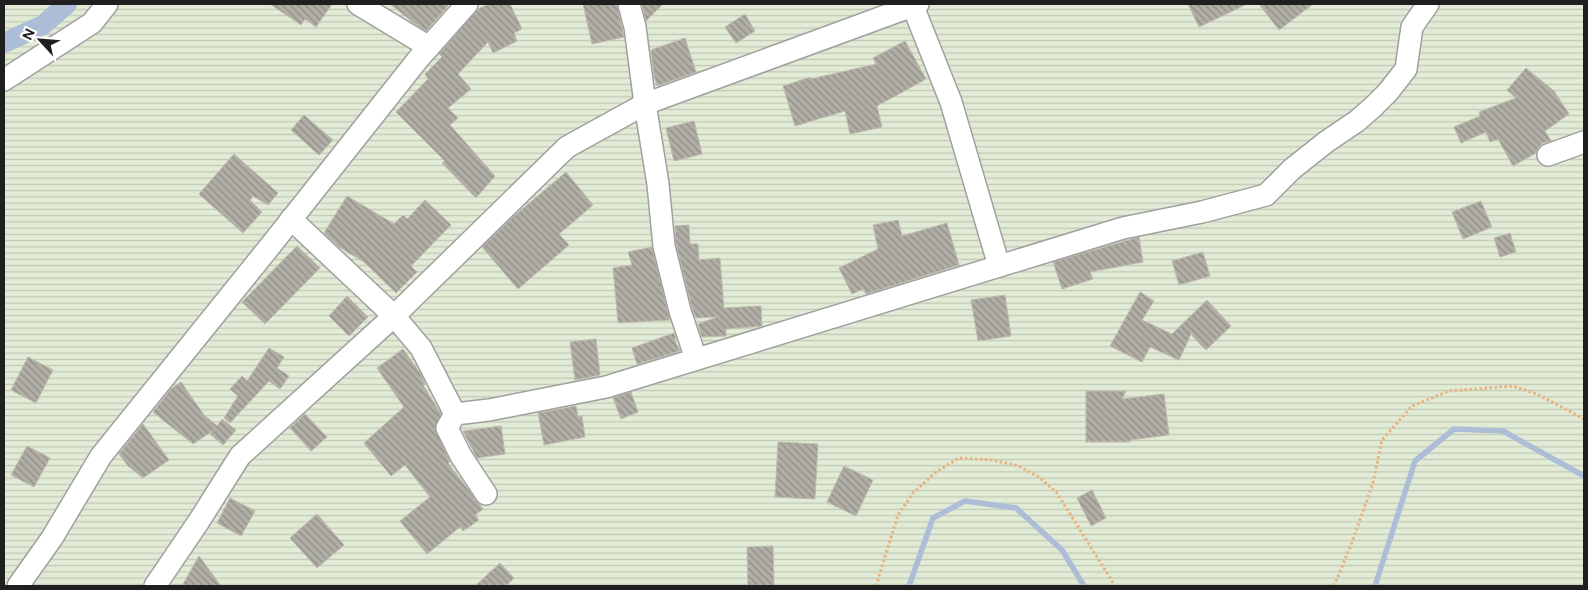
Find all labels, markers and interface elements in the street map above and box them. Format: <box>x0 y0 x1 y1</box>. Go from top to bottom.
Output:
north arrow <box>15 15 65 65</box>
text: N <box>19 26 39 43</box>

